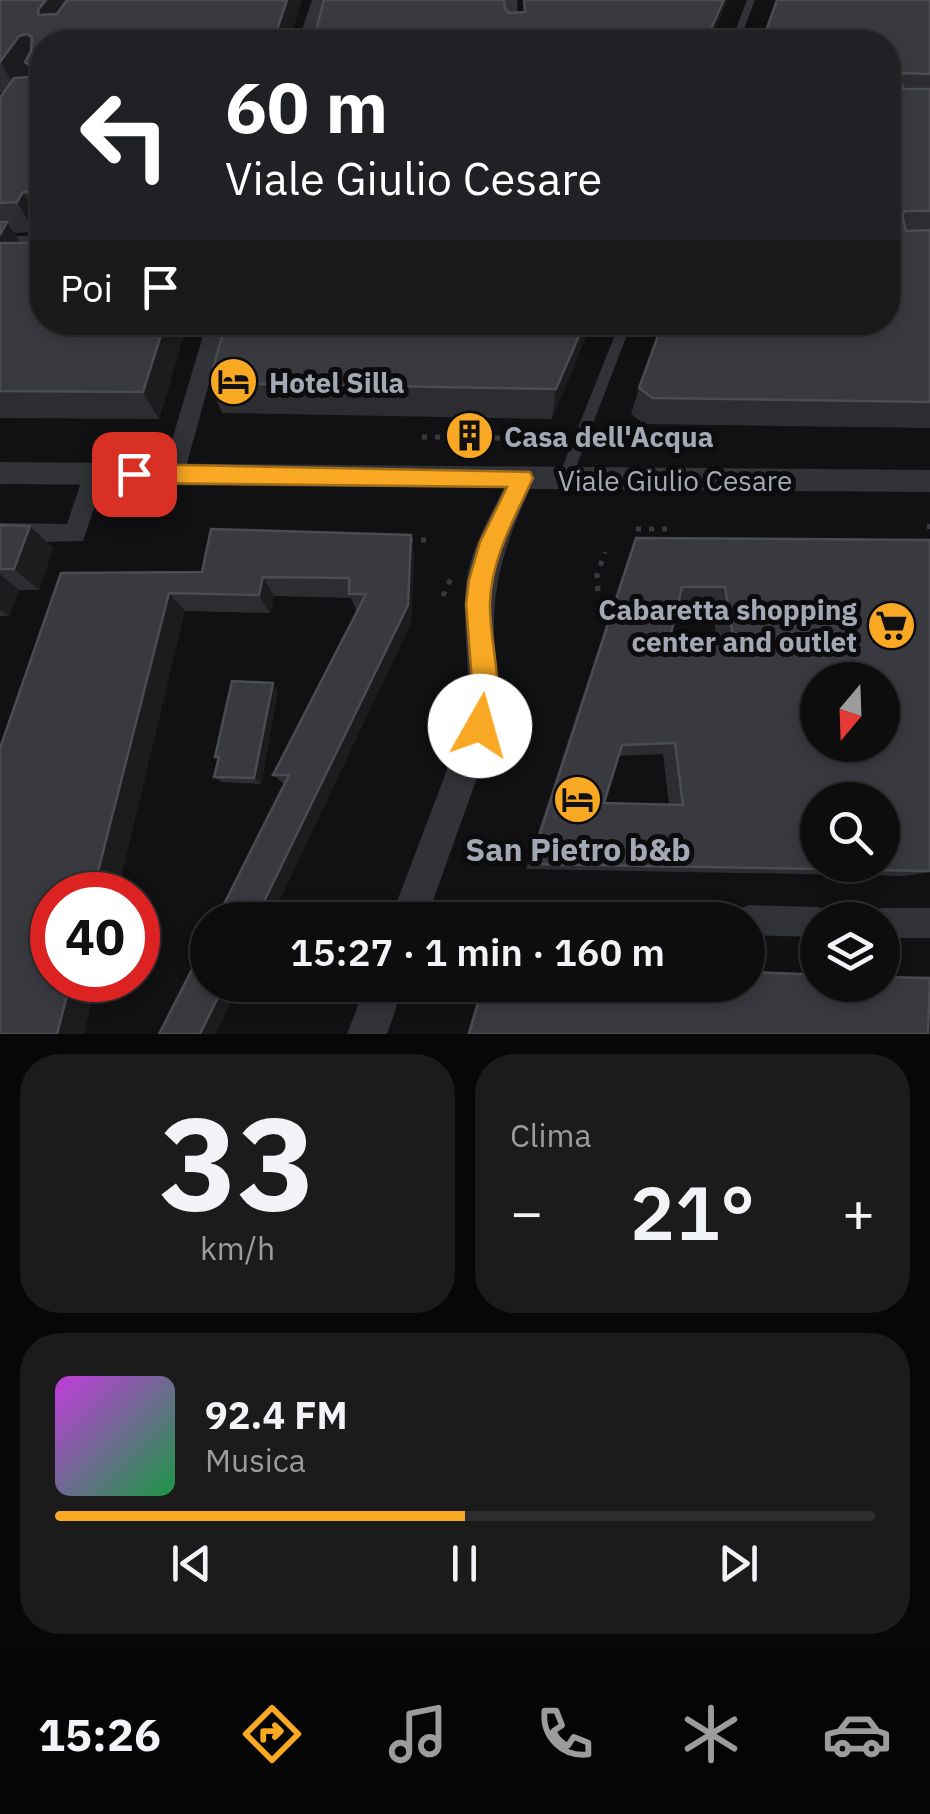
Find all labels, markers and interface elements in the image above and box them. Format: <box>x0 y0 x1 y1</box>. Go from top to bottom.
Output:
text: 60 m <box>225 61 388 152</box>
icon: left <box>60 70 190 200</box>
text: Viale Giulio Cesare <box>225 149 602 207</box>
icon: arrive <box>133 260 188 315</box>
text: Poi <box>60 263 113 312</box>
hotel icon: Hotel Silla <box>208 356 260 408</box>
place label: Hotel Silla <box>269 364 405 401</box>
building icon: Casa dell'Acqua <box>443 410 495 462</box>
place label: Casa dell'Acqua <box>504 418 714 455</box>
pin <box>92 432 177 517</box>
icon: arrive <box>107 447 162 502</box>
street label: Viale Giulio Cesare <box>558 462 792 499</box>
place label: Cabaretta shopping center and outlet <box>598 591 858 660</box>
supermarket icon: Cabaretta shopping center and outlet <box>866 599 918 651</box>
north arrow <box>800 662 900 762</box>
map controls <box>800 662 900 1002</box>
position arrow <box>428 674 532 778</box>
hotel icon: San Pietro b&b <box>552 773 604 825</box>
button: search <box>800 782 900 882</box>
place label: San Pietro b&b <box>465 828 691 870</box>
speed limit sign: 40 <box>30 872 160 1002</box>
button: layers <box>800 902 900 1002</box>
text: 15:27 · 1 min · 160 m <box>290 927 665 976</box>
text: 33 <box>159 1077 316 1246</box>
text: Clima <box>510 1114 592 1156</box>
text: 21° <box>630 1163 755 1261</box>
text: − <box>510 1176 543 1247</box>
text: + <box>842 1176 875 1247</box>
text: km/h <box>200 1227 275 1269</box>
text: 92.4 FM <box>205 1390 348 1439</box>
text: Musica <box>205 1439 306 1481</box>
icon: previous <box>164 1536 219 1591</box>
icon: pause <box>437 1536 492 1591</box>
icon: next <box>711 1536 766 1591</box>
icon: directions <box>237 1699 307 1769</box>
icon: music <box>383 1699 453 1769</box>
icon: phone <box>530 1699 600 1769</box>
icon: climate <box>676 1699 746 1769</box>
icon: car <box>822 1699 892 1769</box>
text: 15:26 <box>38 1705 161 1763</box>

